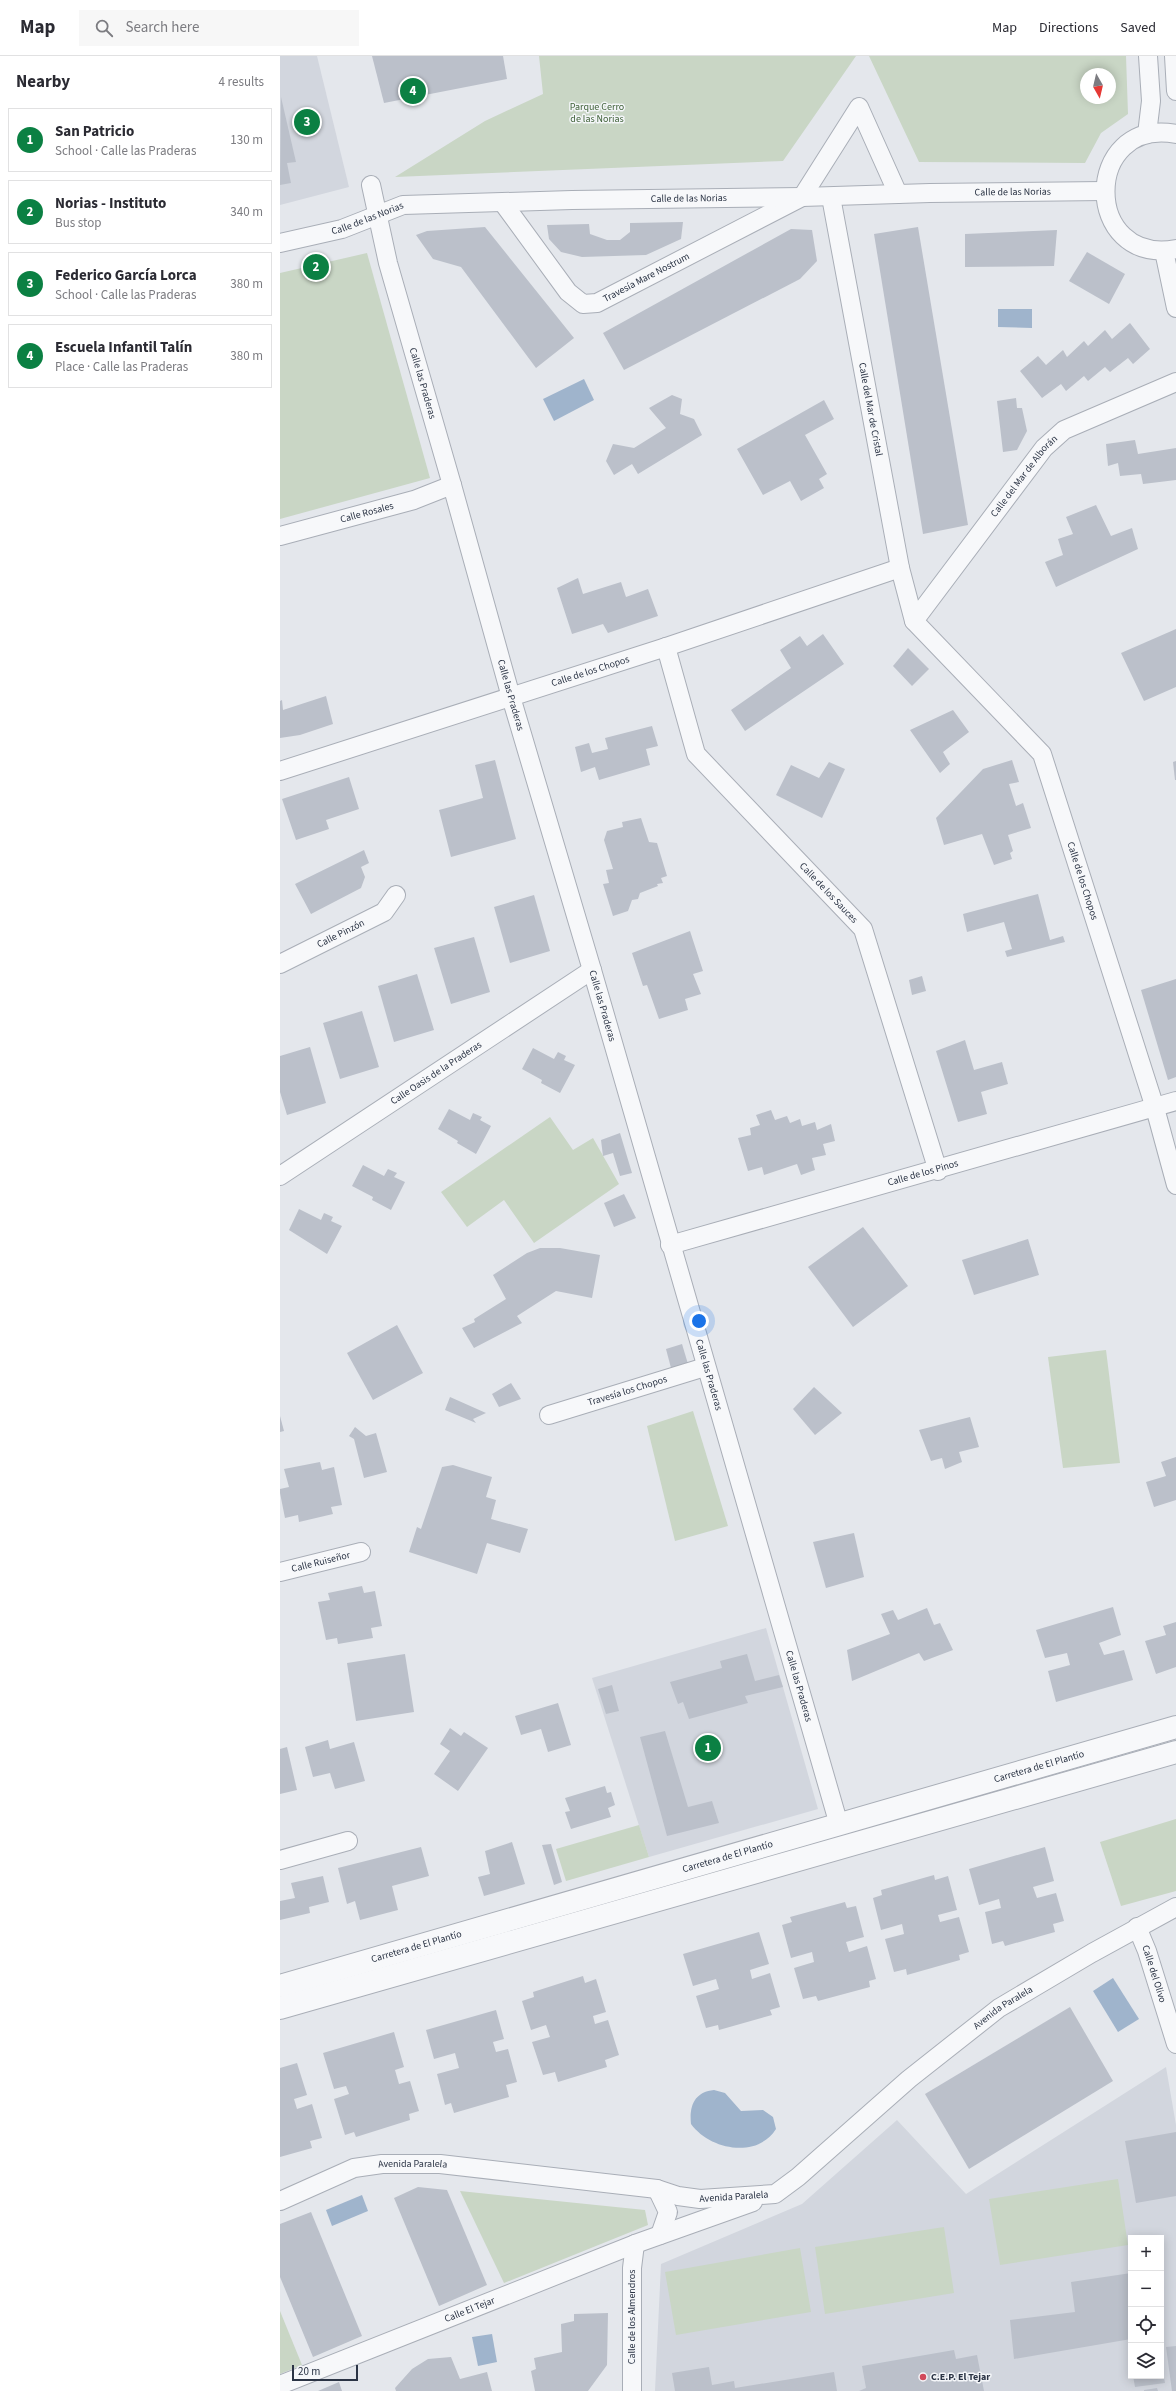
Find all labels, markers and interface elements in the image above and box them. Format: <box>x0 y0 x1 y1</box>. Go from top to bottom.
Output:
search box <box>79 10 359 46</box>
text: Map <box>20 14 55 41</box>
icon: search <box>93 17 115 39</box>
text: Search here <box>125 17 199 38</box>
text: Map <box>992 18 1017 38</box>
text: Directions <box>1039 18 1098 38</box>
text: Saved <box>1120 18 1156 38</box>
north arrow <box>1080 68 1116 104</box>
text: Nearby <box>16 70 70 94</box>
text: 4 results <box>219 73 264 91</box>
pin: 4 <box>400 76 426 106</box>
park label: Parque Cerro de las Norias <box>570 100 624 126</box>
pin: 3 <box>294 107 320 137</box>
text: San Patricio <box>55 121 134 142</box>
text: 1 <box>27 131 33 149</box>
text: 130 m <box>230 131 263 149</box>
text: School · Calle las Praderas <box>55 142 196 160</box>
street label: Calle de las Norias <box>974 185 1051 199</box>
street label: Calle de las Norias <box>651 191 727 206</box>
text: Norias - Instituto <box>55 193 166 214</box>
street label: Calle de las Norias <box>330 198 406 238</box>
text: 2 <box>27 203 33 221</box>
text: 340 m <box>230 203 263 221</box>
text: Bus stop <box>55 214 101 232</box>
street label: Travesía Mare Nostrum <box>601 249 692 306</box>
pin: 2 <box>303 252 329 282</box>
text: Federico García Lorca <box>55 265 197 286</box>
text: 3 <box>27 275 33 293</box>
text: 380 m <box>230 275 263 293</box>
text: School · Calle las Praderas <box>55 286 196 304</box>
text: Escuela Infantil Talín <box>55 337 192 358</box>
street label: Calle las Praderas <box>406 346 440 421</box>
text: 4 <box>27 347 33 365</box>
text: 380 m <box>230 347 263 365</box>
text: Place · Calle las Praderas <box>55 358 188 376</box>
street label: Calle del Mar de Cristal <box>855 362 886 458</box>
street label: Calle del Mar de Alborán <box>987 432 1061 520</box>
street label: Calle Rosales <box>339 499 395 527</box>
street label: Calle de los Chopos <box>550 652 631 690</box>
street label: Calle las Praderas <box>494 658 528 732</box>
street label: Calle de los Chopos <box>1063 840 1102 922</box>
street label: Calle de los Sauces <box>796 859 861 926</box>
street label: Calle Pinzón <box>315 916 367 951</box>
street label: Calle las Praderas <box>585 969 619 1043</box>
street label: Calle Oasis de la Praderas <box>388 1038 484 1108</box>
street label: Calle de los Pinos <box>886 1156 960 1190</box>
your location <box>689 1311 709 1331</box>
street label: Calle las Praderas <box>692 1337 726 1412</box>
street label: Travesía los Chopos <box>586 1372 669 1410</box>
street label: Calle Ruiseñor <box>290 1548 352 1576</box>
street label: Calle las Praderas <box>782 1649 816 1723</box>
pin: 1 <box>695 1733 721 1763</box>
street label: Carretera de El Plantío <box>992 1747 1086 1786</box>
street label: Carretera de El Plantío <box>681 1837 774 1876</box>
street label: Carretera de El Plantío <box>370 1927 463 1966</box>
street label: Calle del Olivo <box>1138 1943 1170 2004</box>
street label: Avenida Paralela <box>970 1983 1035 2033</box>
street label: Avenida Paralela <box>377 2157 448 2172</box>
street label: Avenida Paralela <box>699 2187 769 2206</box>
map controls <box>1128 2235 1164 2379</box>
button: + <box>1128 2235 1164 2271</box>
street label: Calle de los Almendros <box>625 2270 639 2364</box>
button: − <box>1128 2271 1164 2307</box>
street label: Calle El Tejar <box>442 2293 497 2326</box>
button: locate <box>1128 2307 1164 2343</box>
button: layers <box>1128 2343 1164 2379</box>
scale bar <box>292 2363 358 2382</box>
text: 20 m <box>298 2364 320 2379</box>
place label: C.E.P. El Tejar <box>931 2370 990 2384</box>
marker: C.E.P. El Tejar <box>918 2372 928 2382</box>

